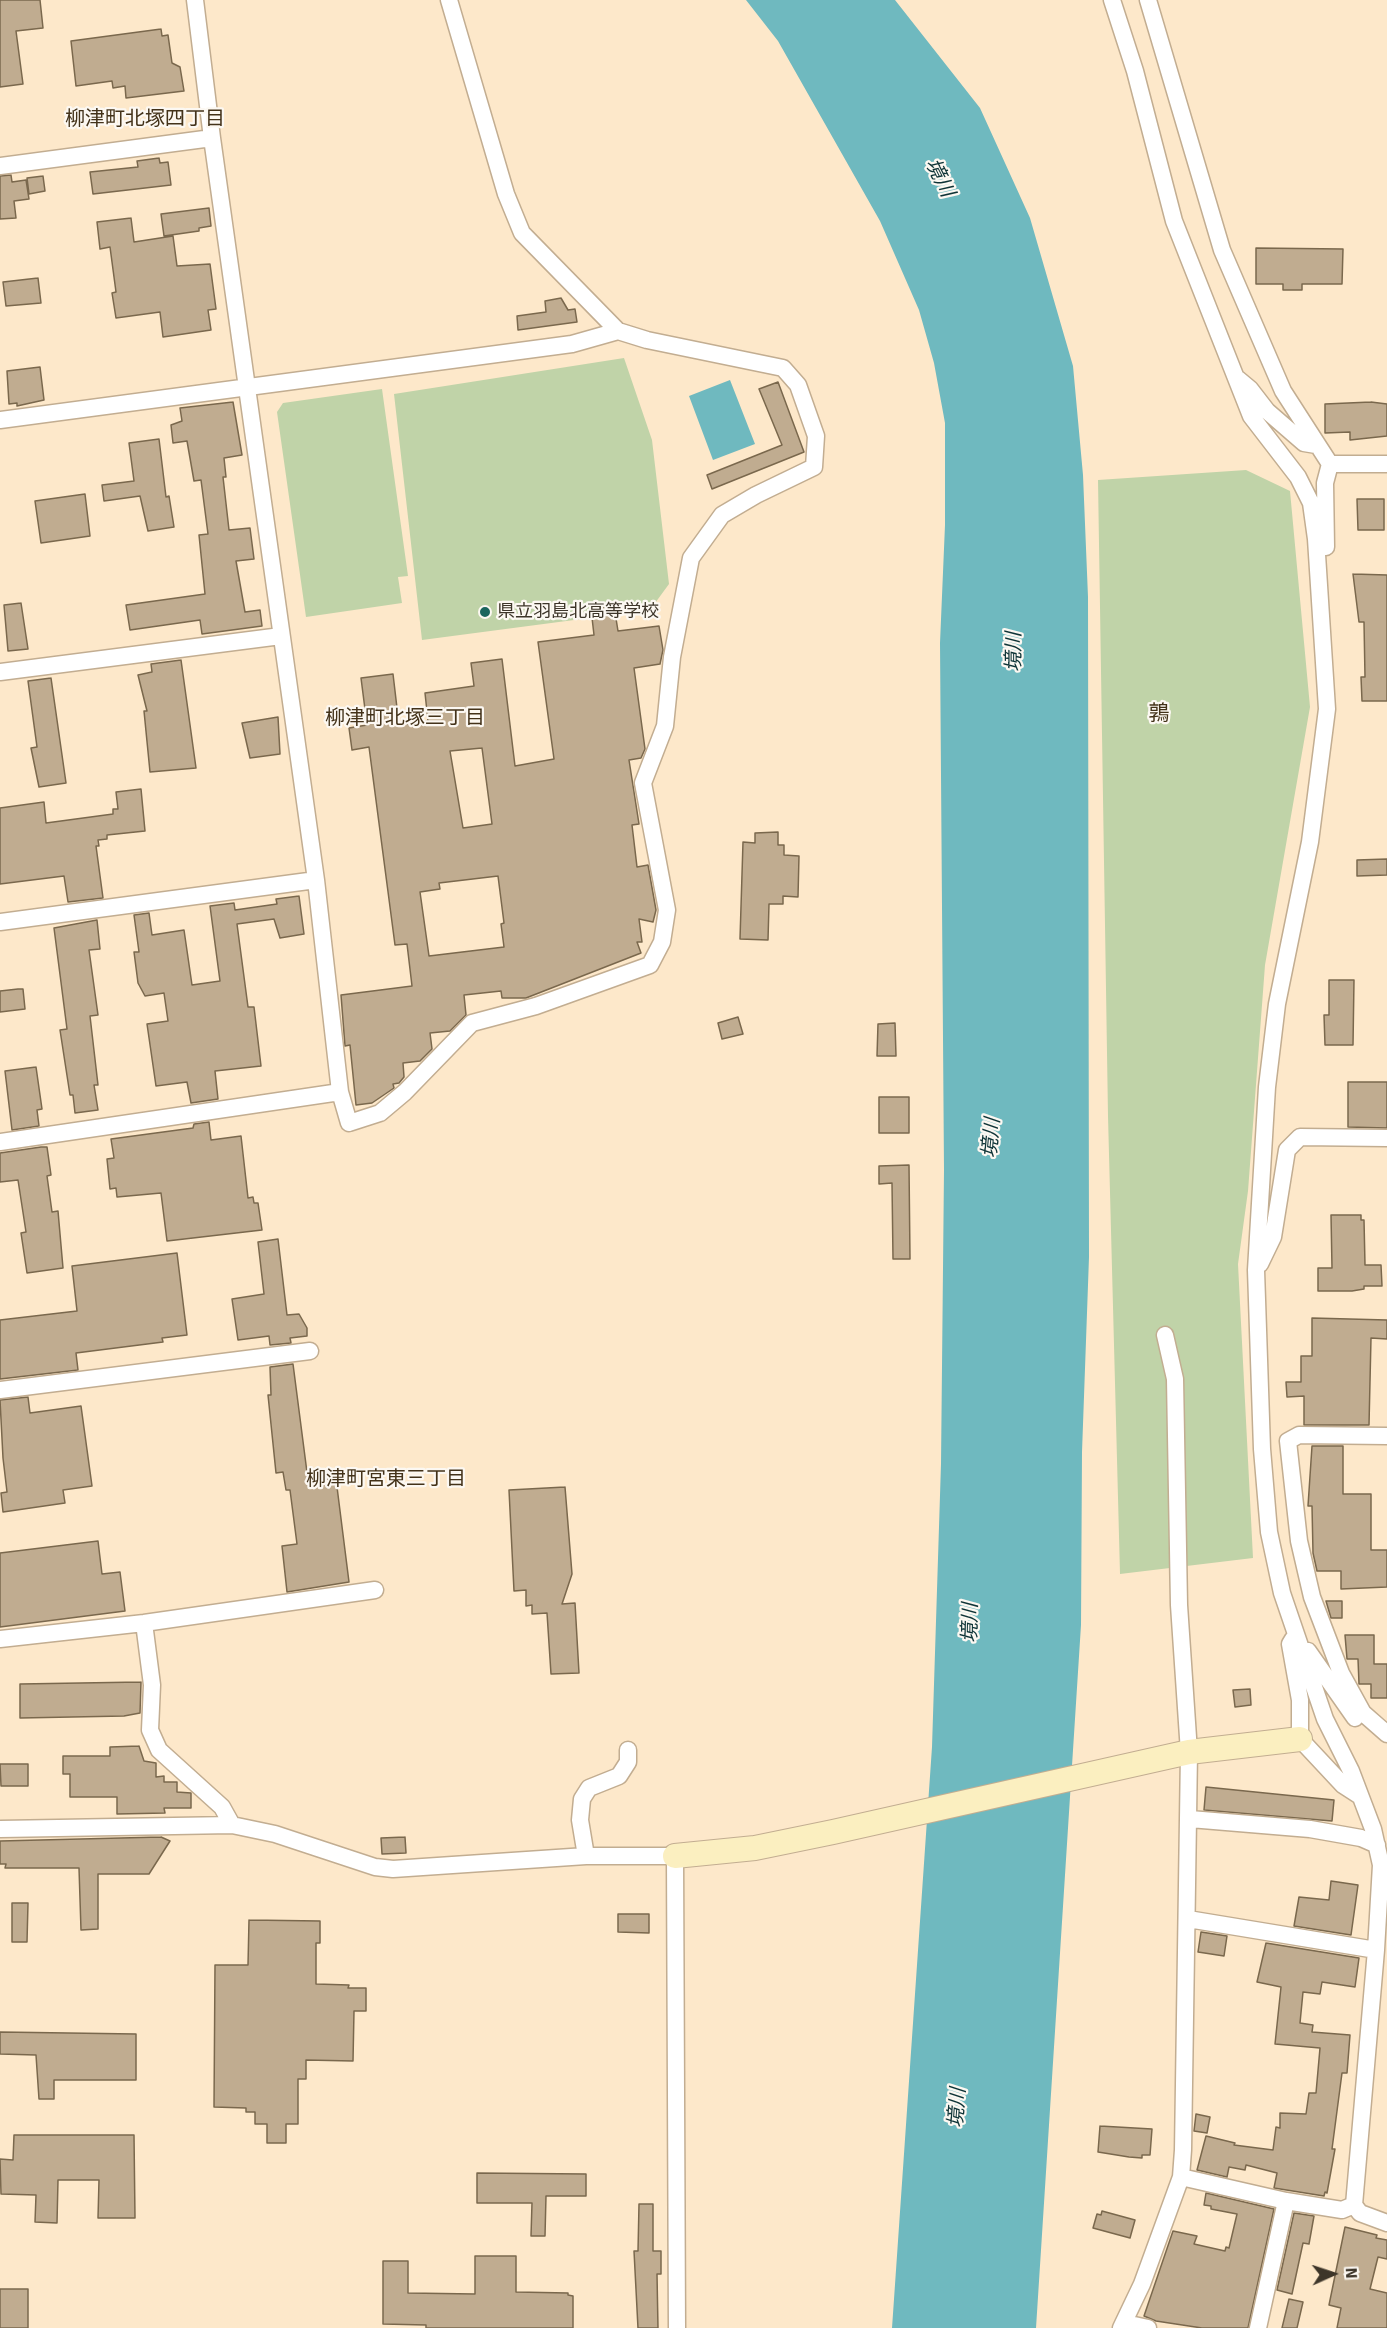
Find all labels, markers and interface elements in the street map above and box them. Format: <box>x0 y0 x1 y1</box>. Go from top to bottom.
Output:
district label: 柳津町北塚四丁目 <box>65 108 225 132</box>
water label: 境川 <box>919 155 959 201</box>
place label: 県立羽島北高等学校 <box>497 601 659 623</box>
marker: 県立羽島北高等学校 <box>478 605 492 619</box>
water label: 境川 <box>1003 632 1027 672</box>
district label: 鶉 <box>1149 701 1169 727</box>
district label: 柳津町北塚三丁目 <box>325 707 485 731</box>
water label: 境川 <box>978 1117 1006 1159</box>
district label: 柳津町宮東三丁目 <box>306 1468 466 1492</box>
water label: 境川 <box>959 1603 983 1643</box>
water label: 境川 <box>945 2087 971 2129</box>
north arrow <box>1303 2244 1363 2304</box>
text: N <box>1341 2267 1361 2279</box>

